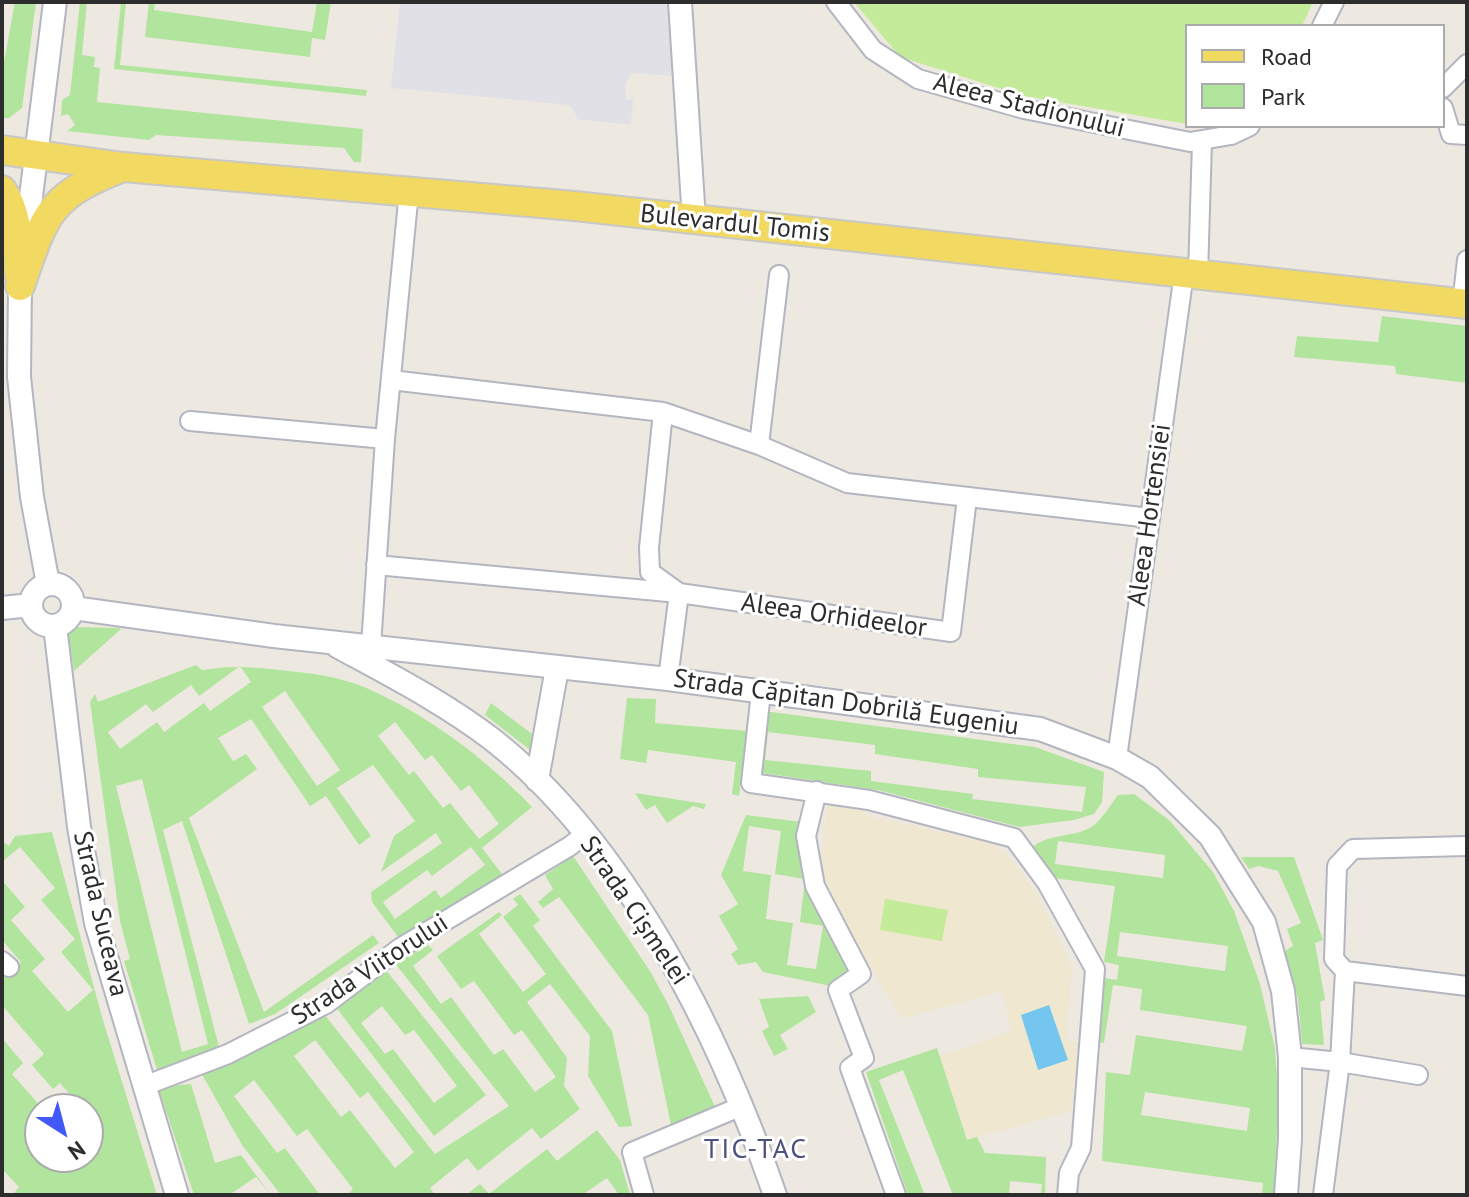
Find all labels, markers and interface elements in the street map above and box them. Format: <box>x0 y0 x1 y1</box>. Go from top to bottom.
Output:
legend <box>1185 24 1445 128</box>
text: Road <box>1261 41 1312 72</box>
street label: Aleea Stadionului <box>930 67 1128 145</box>
text: Park <box>1261 81 1305 112</box>
street label: Bulevardul Tomis <box>639 199 831 249</box>
street label: Aleea Hortensiei <box>1122 422 1178 608</box>
street label: Aleea Orhideelor <box>739 588 929 644</box>
street label: Strada Căpitan Dobrilă Eugeniu <box>671 663 1021 743</box>
street label: Strada Suceava <box>66 828 134 1000</box>
street label: Strada Cișmelei <box>573 831 695 991</box>
street label: Strada Viitorului <box>286 908 454 1032</box>
north arrow <box>24 1093 104 1173</box>
district label: TIC-TAC <box>704 1133 808 1167</box>
text: N <box>63 1135 91 1166</box>

